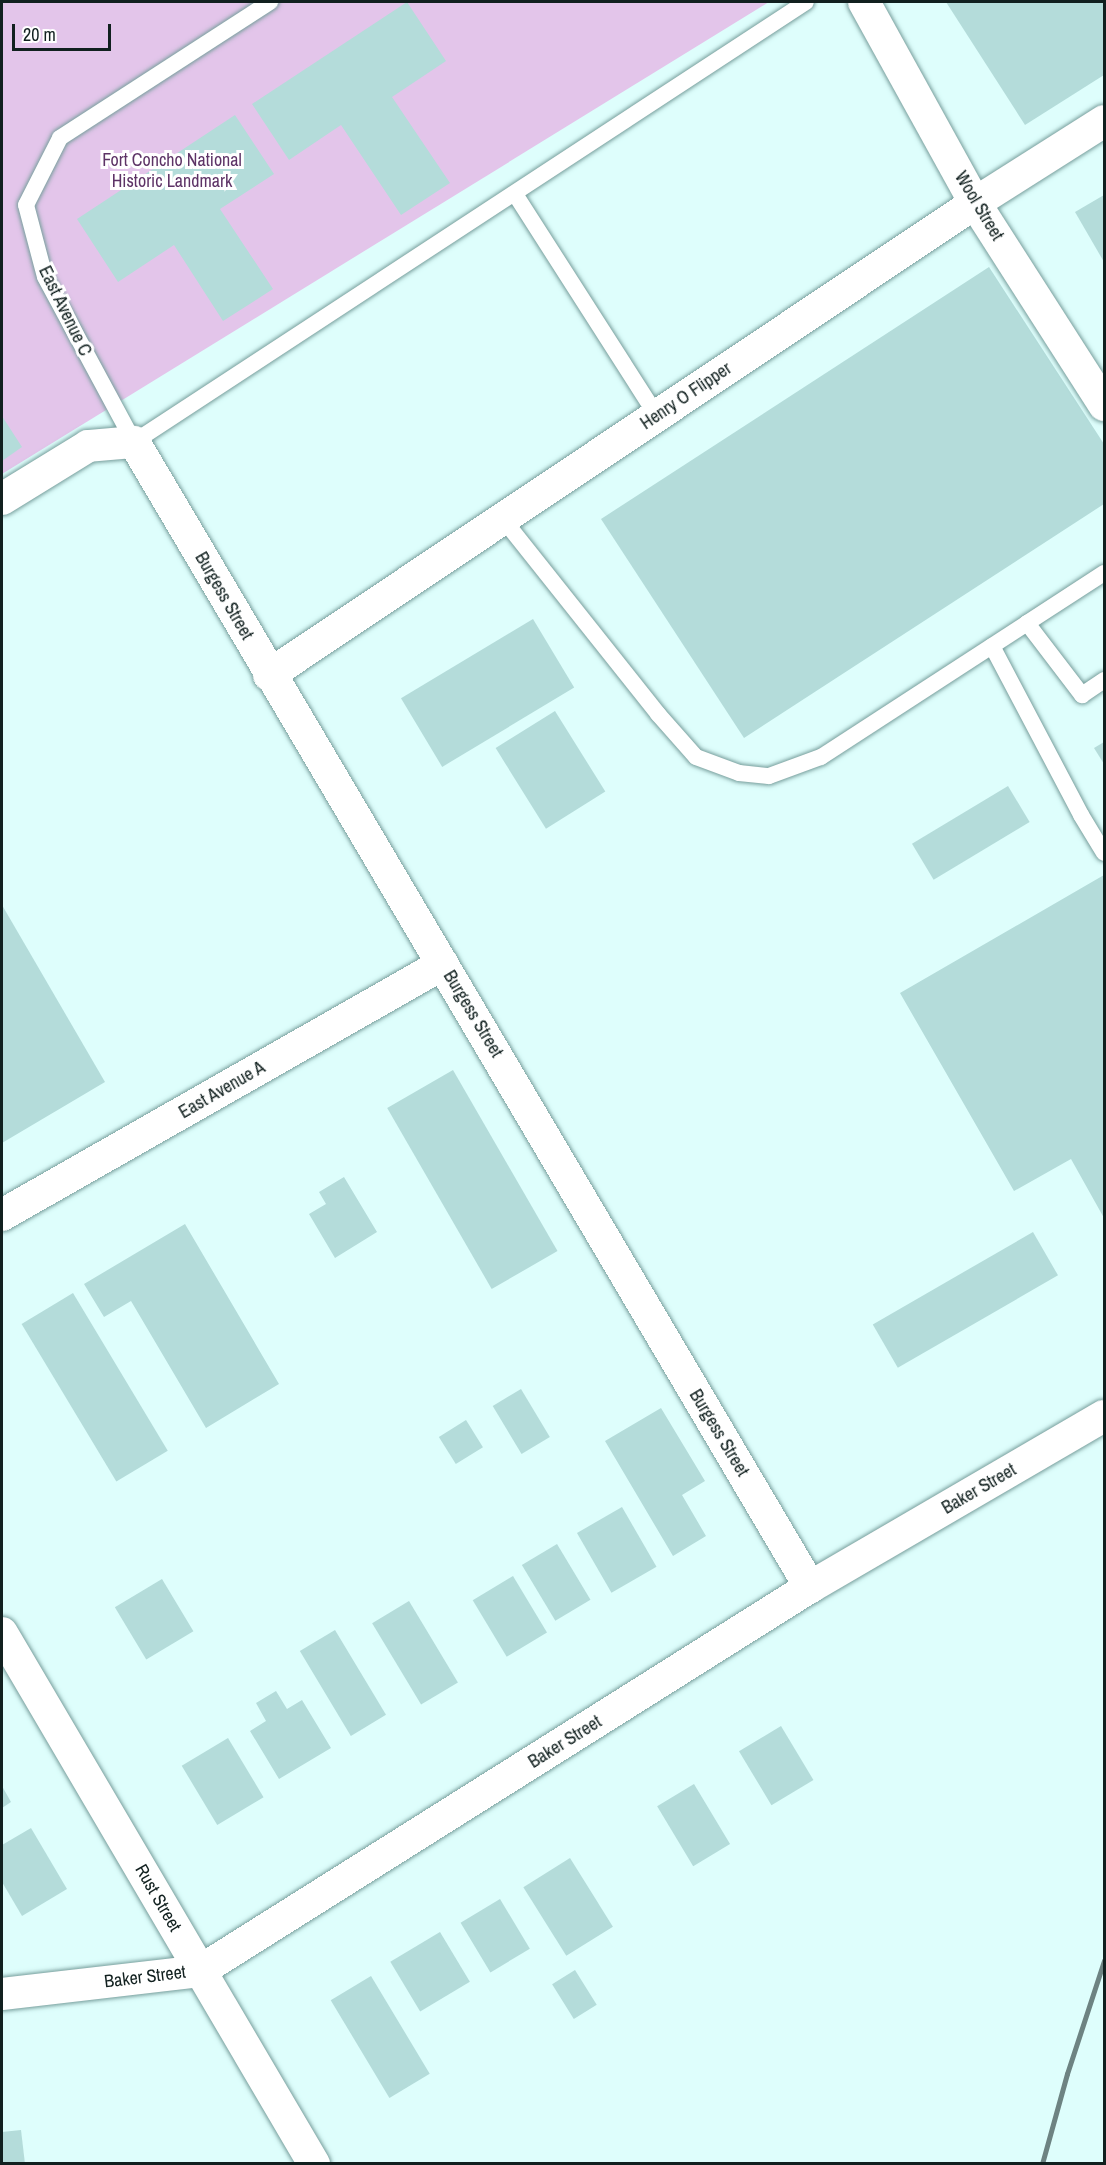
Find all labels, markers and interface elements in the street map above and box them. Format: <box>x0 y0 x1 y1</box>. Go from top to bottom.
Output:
scale bar <box>15 12 114 50</box>
text: 20 m <box>23 22 56 47</box>
park label: Fort Concho National Historic Landmark <box>102 150 242 192</box>
street label: Wool Street <box>950 167 1008 245</box>
street label: East Avenue C <box>34 262 96 360</box>
street label: Henry O Flipper <box>636 358 736 434</box>
street label: Burgess Street <box>190 548 258 644</box>
street label: Burgess Street <box>439 967 507 1061</box>
street label: East Avenue A <box>174 1056 270 1124</box>
street label: Burgess Street <box>685 1386 753 1480</box>
street label: Baker Street <box>938 1459 1020 1519</box>
street label: Baker Street <box>524 1711 606 1773</box>
street label: Rust Street <box>130 1861 186 1935</box>
street label: Baker Street <box>103 1961 187 1993</box>

